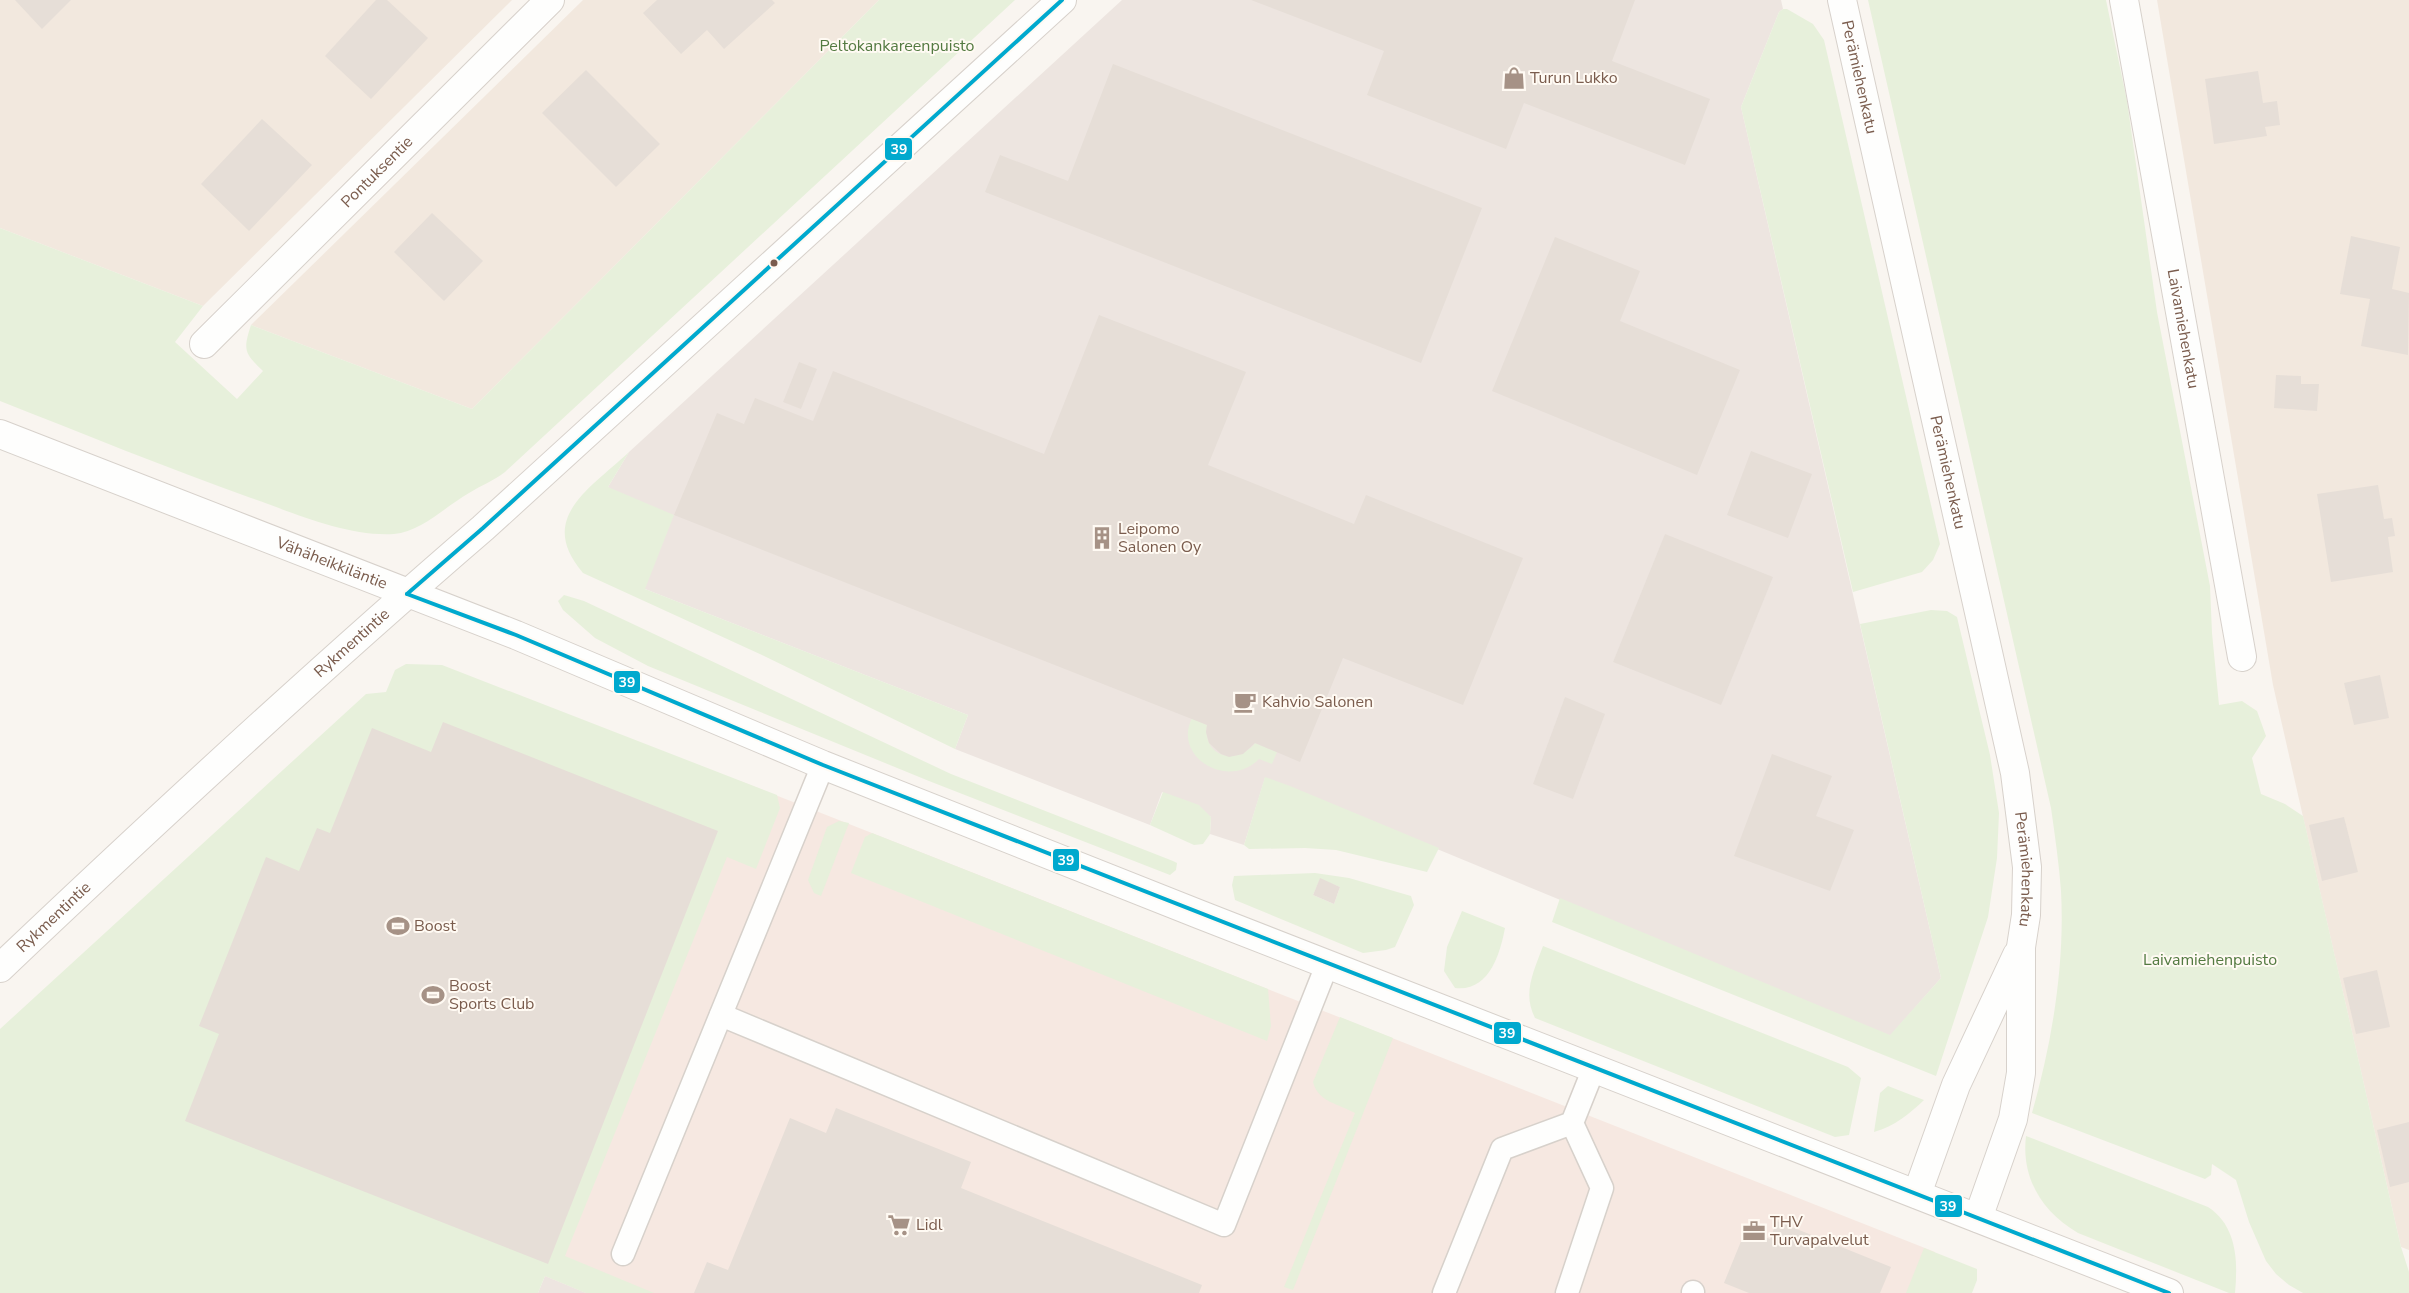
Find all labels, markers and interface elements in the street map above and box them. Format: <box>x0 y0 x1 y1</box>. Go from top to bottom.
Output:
street label: Perämiehenkatu <box>1836 18 1883 136</box>
park label: Peltokankareenpuisto <box>820 35 975 57</box>
shop icon: Turun Lukko <box>1501 65 1527 91</box>
place label: Turun Lukko <box>1530 67 1618 89</box>
street label: Pontuksentie <box>336 131 418 213</box>
line badge: 39 <box>884 137 913 161</box>
text: 39 <box>891 140 907 159</box>
unlabelled marker <box>769 258 779 268</box>
street label: Laivamiehenkatu <box>2162 267 2205 390</box>
street label: Perämiehenkatu <box>1924 413 1971 531</box>
place label: Leipomo Salonen Oy <box>1118 518 1202 558</box>
building icon: Leipomo Salonen Oy <box>1089 525 1115 551</box>
street label: Vähäheikkiläntie <box>272 531 390 595</box>
street label: Rykmentintie <box>309 603 394 683</box>
line badge: 39 <box>613 670 641 694</box>
text: 39 <box>619 673 635 692</box>
cafe icon: Kahvio Salonen <box>1232 689 1258 715</box>
place label: Kahvio Salonen <box>1262 691 1373 713</box>
street label: Perämiehenkatu <box>2009 810 2038 929</box>
line badge: 39 <box>1052 848 1080 872</box>
text: 39 <box>1058 851 1074 870</box>
street label: Rykmentintie <box>12 877 96 958</box>
sports icon: Boost <box>385 913 411 939</box>
place label: Boost <box>414 915 456 937</box>
park label: Laivamiehenpuisto <box>2143 949 2277 971</box>
place label: Boost Sports Club <box>449 975 534 1015</box>
sports icon: Boost Sports Club <box>420 982 446 1008</box>
line badge: 39 <box>1493 1021 1522 1045</box>
text: 39 <box>1499 1024 1515 1043</box>
line badge: 39 <box>1934 1194 1963 1218</box>
text: 39 <box>1940 1197 1956 1216</box>
place label: THV Turvapalvelut <box>1770 1211 1869 1251</box>
supermarket icon: Lidl <box>886 1212 912 1238</box>
place label: Lidl <box>916 1214 943 1236</box>
office icon: THV Turvapalvelut <box>1741 1218 1767 1244</box>

